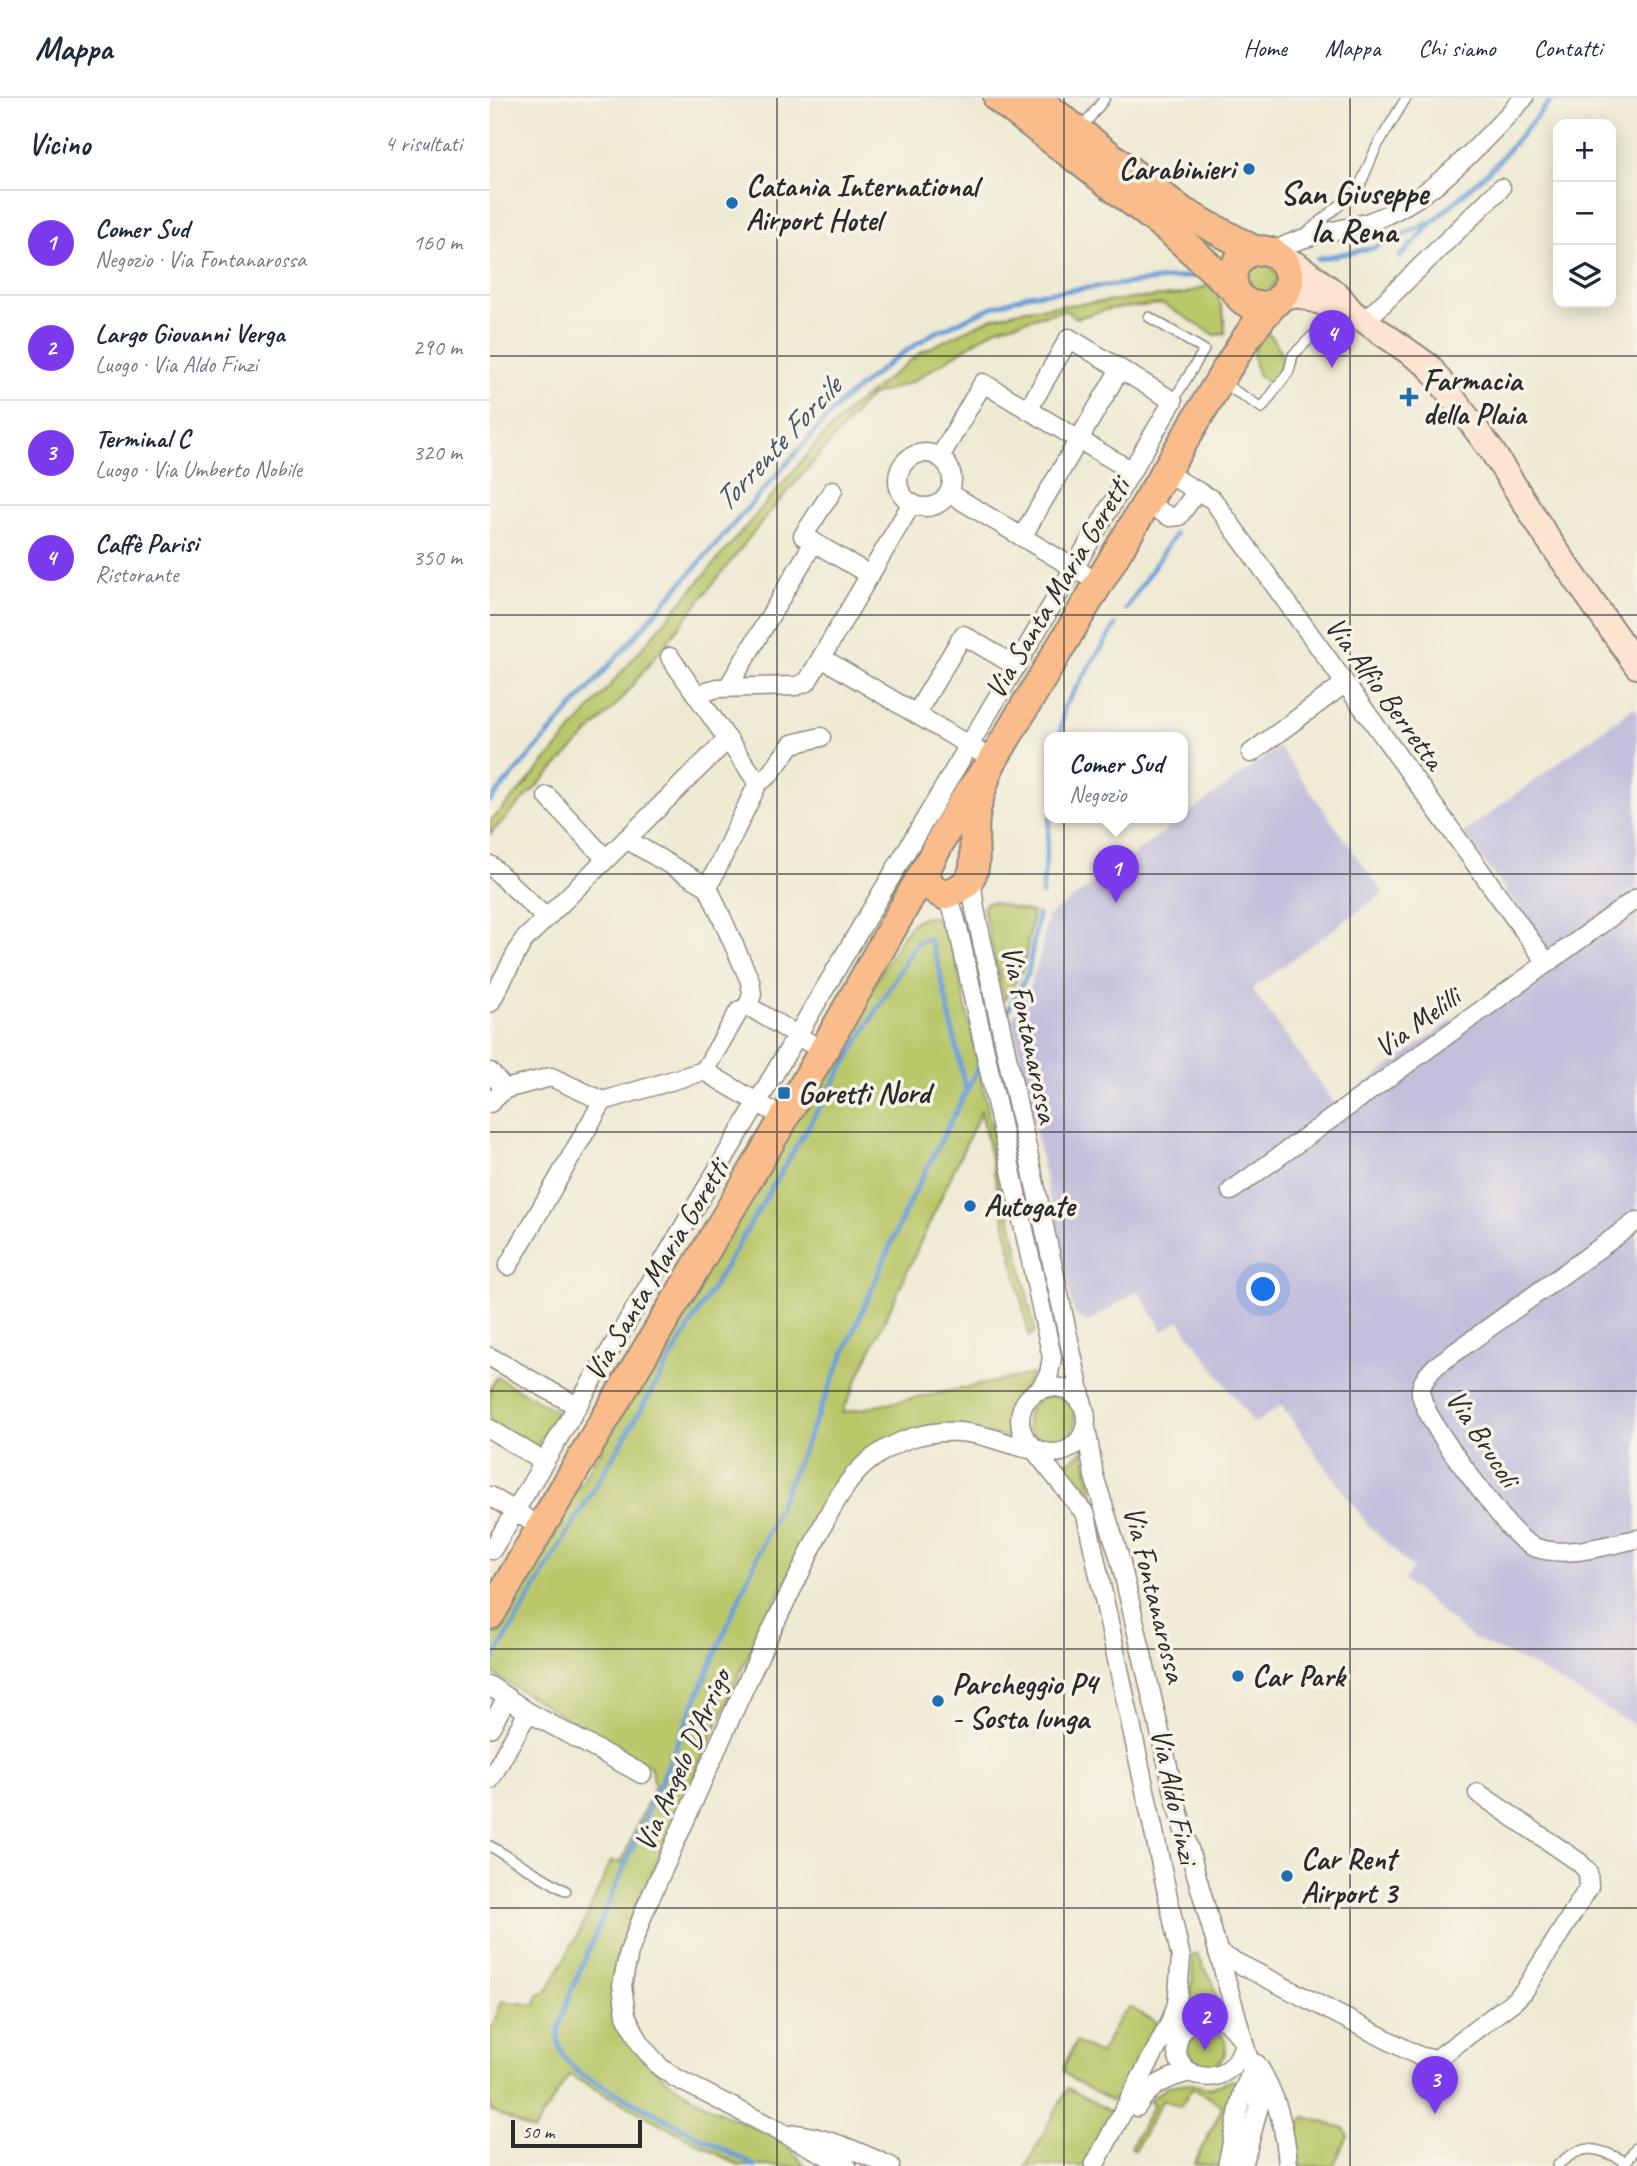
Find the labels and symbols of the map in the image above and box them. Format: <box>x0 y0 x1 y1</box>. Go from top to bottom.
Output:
place label: Carabinieri <box>1119 150 1239 188</box>
marker: Carabinieri <box>1241 161 1257 177</box>
place label: Catania International Airport Hotel <box>746 167 983 239</box>
district label: San Giuseppe la Rena <box>1280 172 1431 252</box>
marker: Catania International Airport Hotel <box>724 195 740 211</box>
pin: 4 <box>1309 310 1355 368</box>
place label: Farmacia della Plaia <box>1423 361 1528 433</box>
water label: Torrente Forcile <box>704 364 853 520</box>
marker: Farmacia della Plaia <box>1401 389 1417 405</box>
street label: Via Santa Maria Goretti <box>976 467 1140 706</box>
street label: Via Alfio Berretta <box>1317 609 1455 779</box>
pin: 1 <box>1093 845 1139 903</box>
street label: Via Fontanarossa <box>993 942 1068 1128</box>
street label: Via Melilli <box>1366 976 1470 1066</box>
place label: Goretti Nord <box>798 1074 935 1112</box>
marker: Goretti Nord <box>776 1085 792 1101</box>
street label: Via Santa Maria Goretti <box>575 1149 739 1388</box>
place label: Autogate <box>984 1187 1077 1225</box>
marker: Autogate <box>962 1198 978 1214</box>
your location <box>1246 1272 1280 1306</box>
street label: Via Brucoli <box>1437 1382 1530 1497</box>
street label: Via Fontanarossa <box>1115 1502 1196 1688</box>
place label: Car Park <box>1252 1657 1347 1695</box>
street label: Via Angelo D'Arrigo <box>625 1660 740 1857</box>
place label: Parcheggio P4 - Sosta lunga <box>952 1665 1101 1737</box>
marker: Car Park <box>1230 1668 1246 1684</box>
marker: Parcheggio P4 - Sosta lunga <box>930 1693 946 1709</box>
street label: Via Aldo Finzi <box>1142 1725 1209 1870</box>
place label: Car Rent Airport 3 <box>1301 1840 1400 1912</box>
marker: Car Rent Airport 3 <box>1279 1868 1295 1884</box>
pin: 2 <box>1182 1993 1228 2051</box>
pin: 3 <box>1412 2056 1458 2114</box>
scale bar <box>511 2117 642 2149</box>

